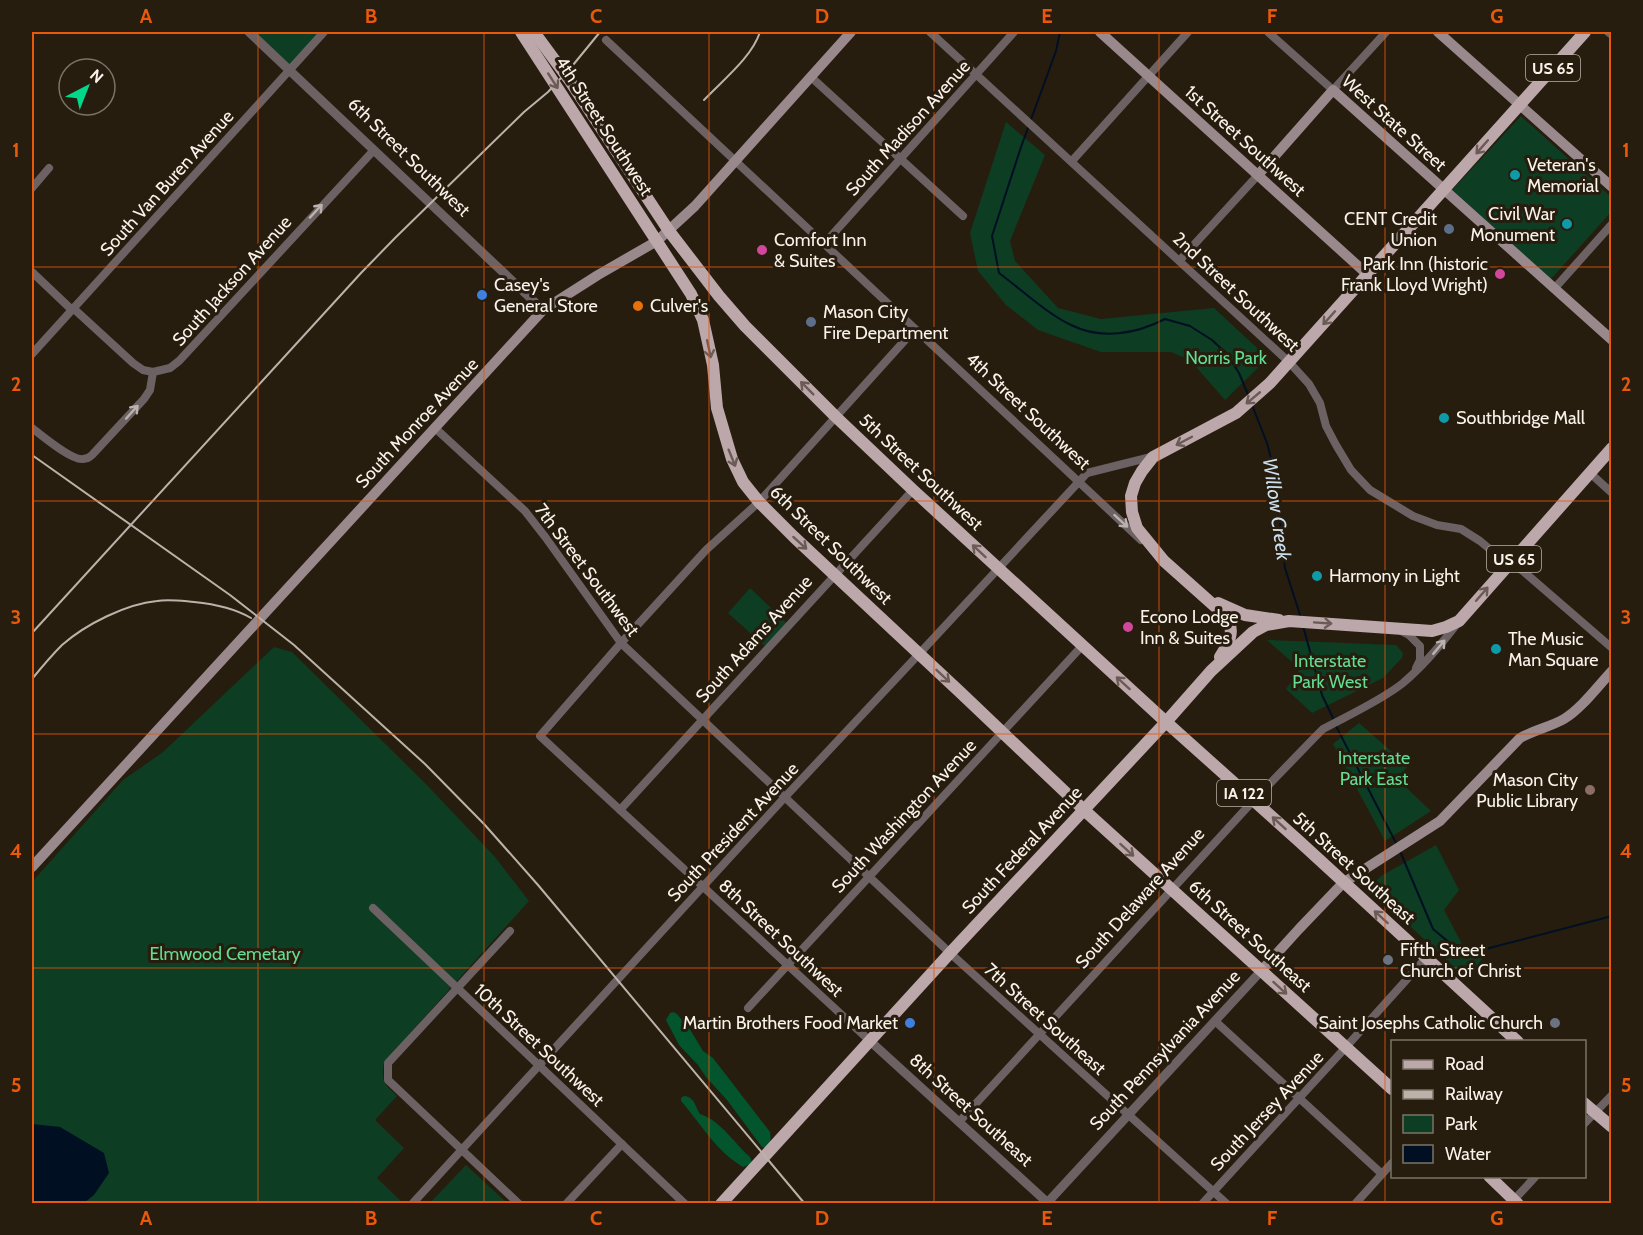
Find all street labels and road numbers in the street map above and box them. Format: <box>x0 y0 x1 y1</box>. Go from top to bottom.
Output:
street label: 4th Street Southwest <box>551 52 657 200</box>
road number: US 65 <box>1526 55 1580 81</box>
street label: South Madison Avenue <box>841 56 975 200</box>
street label: West State Street <box>1337 70 1451 176</box>
street label: 1st Street Southwest <box>1180 81 1310 201</box>
street label: 6th Street Southwest <box>343 93 475 221</box>
street label: South Van Buren Avenue <box>96 106 238 260</box>
street label: South Jackson Avenue <box>168 211 296 351</box>
street label: 2nd Street Southwest <box>1168 228 1304 356</box>
street label: 4th Street Southwest <box>961 348 1095 474</box>
street label: South Monroe Avenue <box>351 353 483 493</box>
street label: 5th Street Southwest <box>855 409 987 535</box>
street label: 6th Street Southwest <box>765 481 897 609</box>
street label: 7th Street Southwest <box>530 499 644 641</box>
road number: US 65 <box>1487 546 1541 572</box>
street label: South Adams Avenue <box>691 571 817 707</box>
street label: South Washington Avenue <box>827 735 981 897</box>
street label: South President Avenue <box>663 758 803 906</box>
road number: IA 122 <box>1217 780 1271 806</box>
street label: South Federal Avenue <box>957 782 1087 918</box>
street label: 5th Street Southeast <box>1288 807 1420 929</box>
street label: South Delaware Avenue <box>1071 823 1209 973</box>
street label: 8th Street Southwest <box>714 875 848 1001</box>
street label: 6th Street Southeast <box>1184 875 1316 997</box>
street label: 7th Street Southeast <box>980 959 1110 1079</box>
street label: South Pennsylvania Avenue <box>1085 965 1245 1135</box>
street label: 10th Street Southwest <box>469 979 609 1111</box>
street label: South Jersey Avenue <box>1206 1047 1328 1175</box>
street label: 8th Street Southeast <box>905 1049 1037 1171</box>

